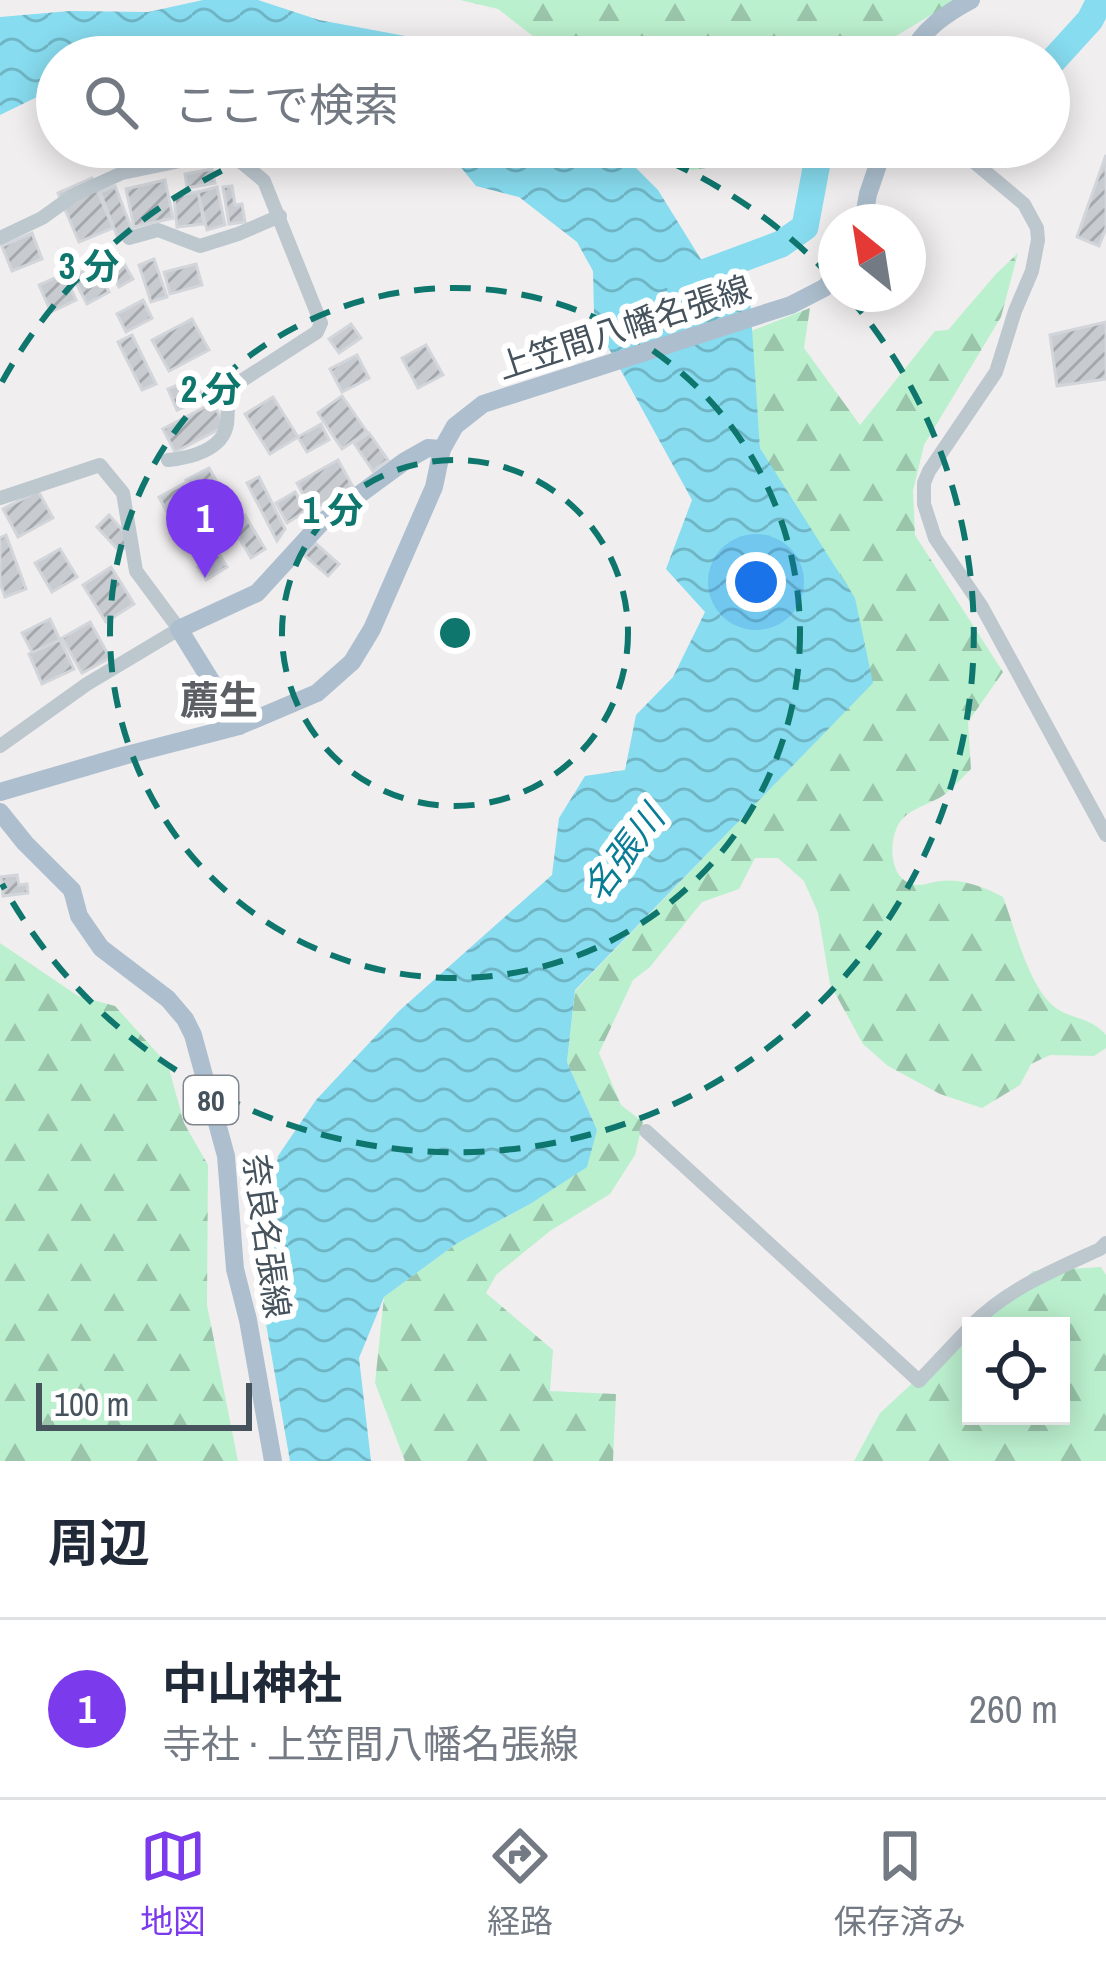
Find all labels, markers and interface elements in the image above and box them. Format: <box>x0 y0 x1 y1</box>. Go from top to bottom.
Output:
search box <box>36 36 1070 168</box>
icon: search <box>78 69 144 135</box>
text: ここで検索 <box>174 74 399 135</box>
north arrow <box>818 204 926 312</box>
text: 3 分 <box>59 242 119 290</box>
street label: 上笠間八幡名張線 <box>492 265 756 389</box>
text: 2 分 <box>181 365 241 413</box>
pin: 1 <box>166 479 244 578</box>
text: 1 分 <box>303 486 363 534</box>
your location <box>726 552 786 612</box>
centre of rings <box>434 612 476 654</box>
district label: 薦生 <box>180 674 258 726</box>
water label: 名張川 <box>571 792 677 911</box>
road number: 80 <box>184 1076 238 1124</box>
street label: 奈良名張線 <box>234 1151 300 1321</box>
map controls <box>962 1317 1070 1425</box>
button: locate <box>962 1317 1070 1425</box>
scale bar <box>36 1377 252 1430</box>
text: 100 m <box>54 1382 129 1426</box>
text: 周辺 <box>48 1508 150 1577</box>
text: 中山神社 <box>162 1652 342 1713</box>
text: 1 <box>78 1683 96 1735</box>
text: 260 m <box>969 1683 1058 1735</box>
text: 寺社 · 上笠間八幡名張線 <box>162 1718 579 1770</box>
tab: 地図 <box>140 1823 206 1943</box>
tab: 経路 <box>487 1823 553 1943</box>
tab: 保存済み <box>834 1823 966 1943</box>

